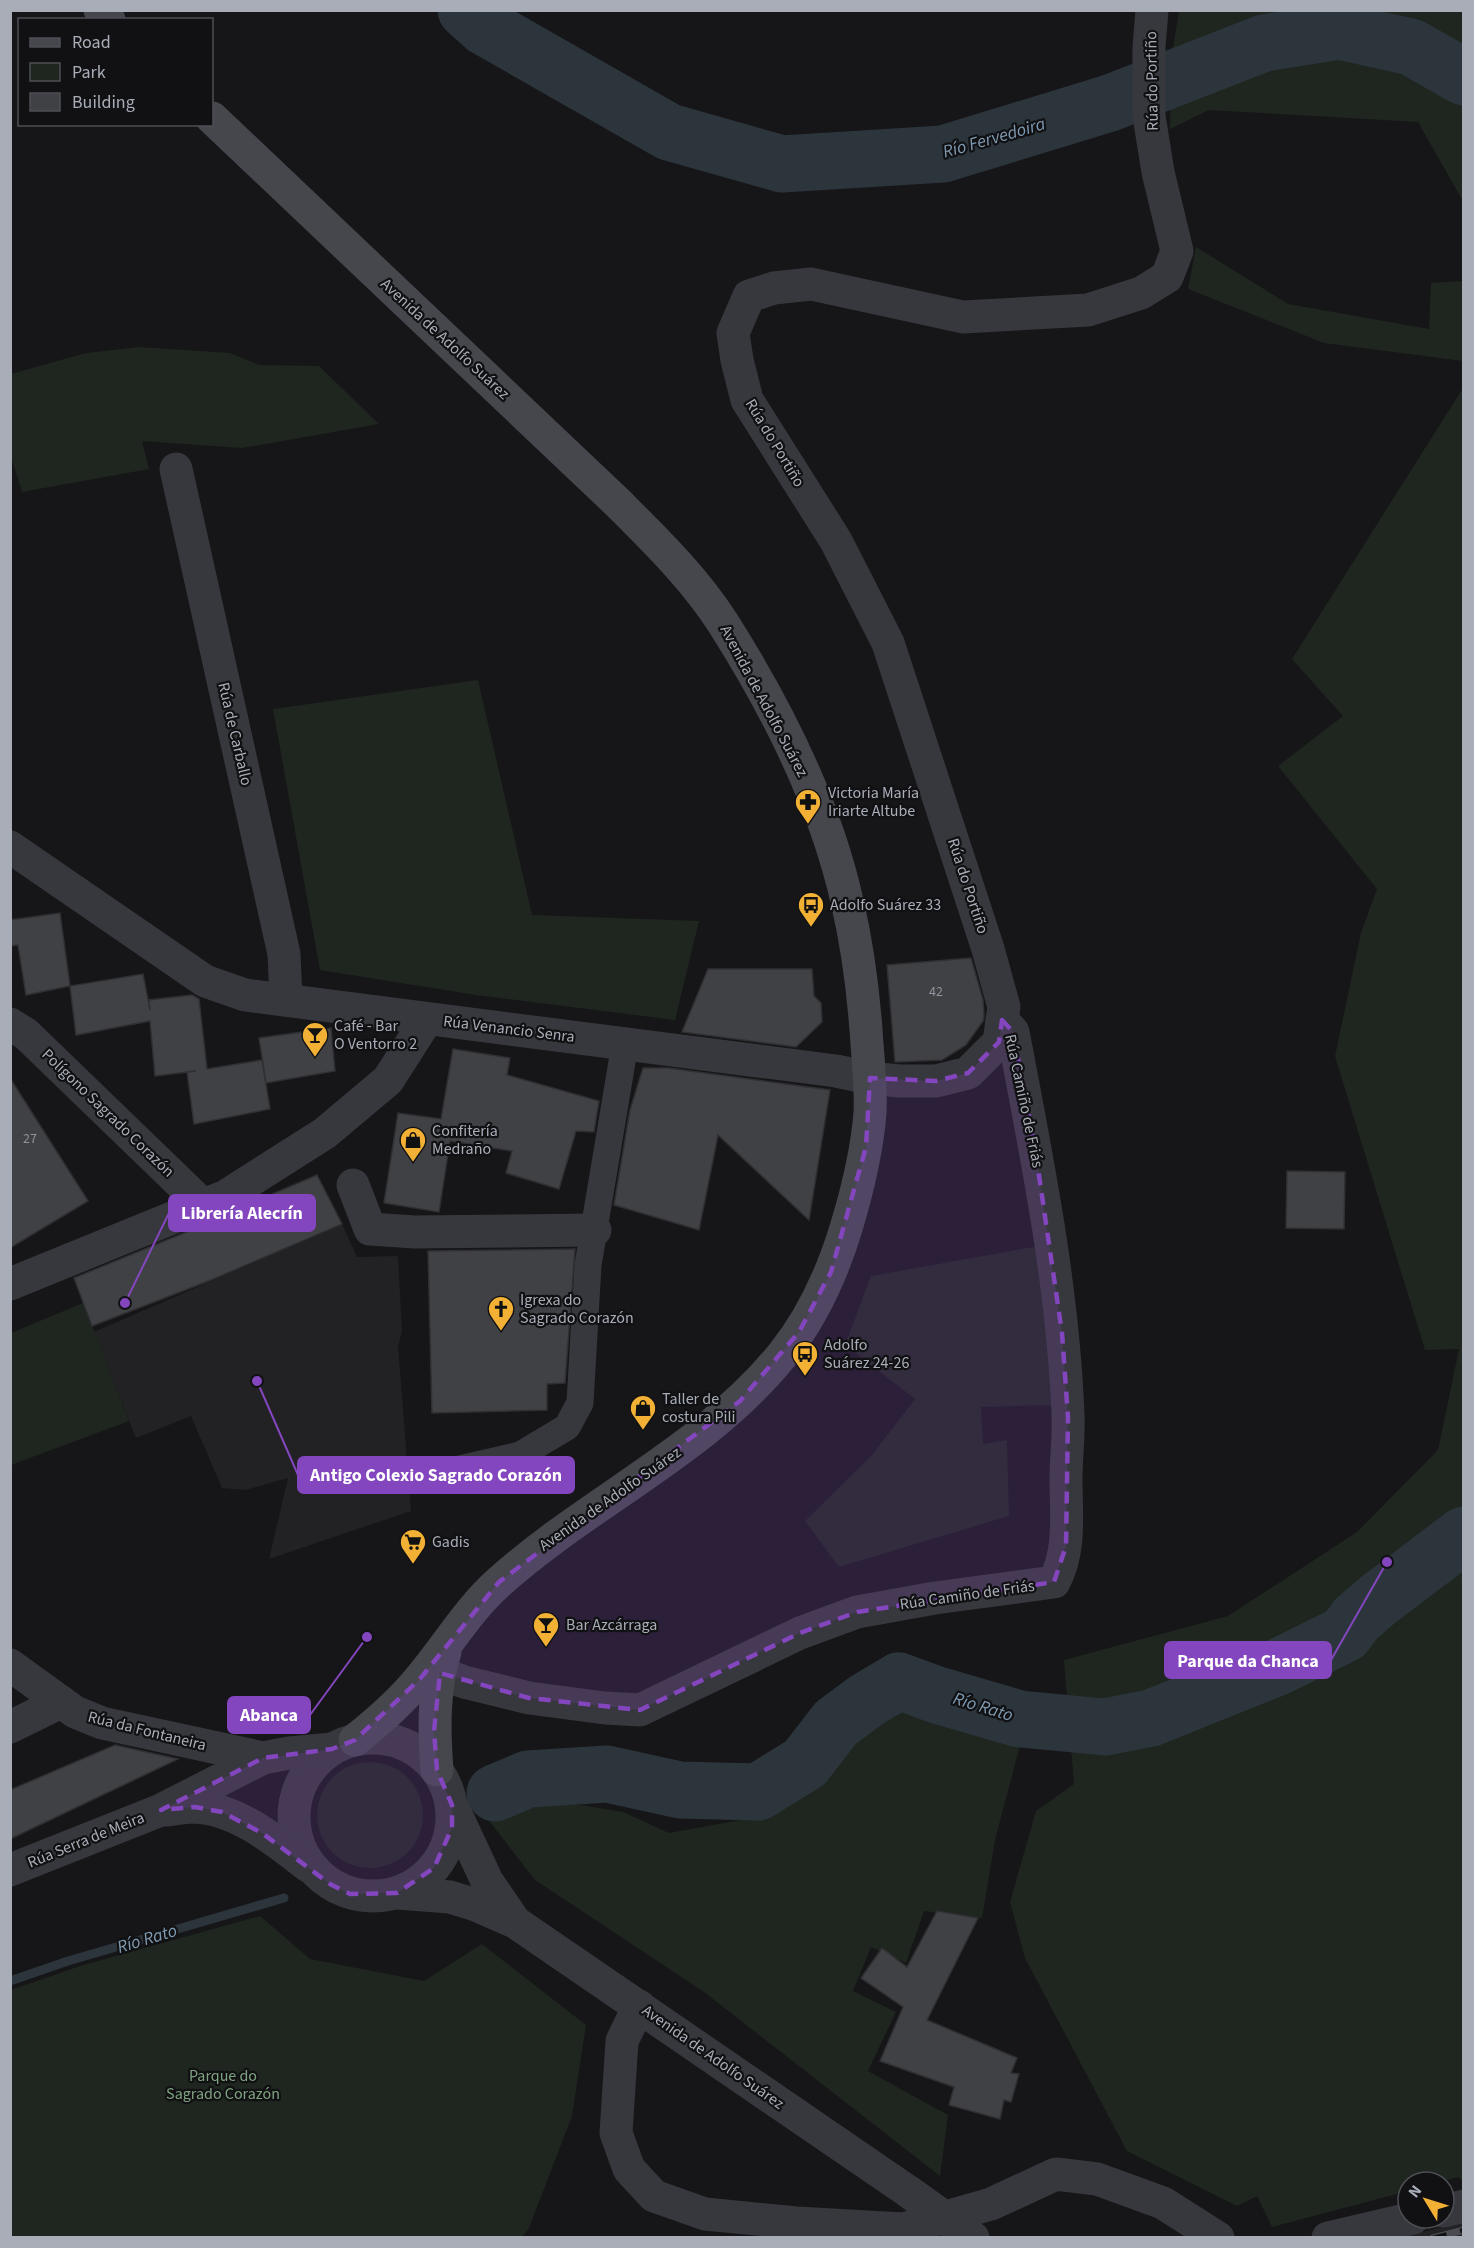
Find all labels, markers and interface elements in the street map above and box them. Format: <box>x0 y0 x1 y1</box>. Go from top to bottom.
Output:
legend <box>18 18 213 126</box>
text: Road <box>72 30 111 55</box>
street label: Rúa do Portiño <box>1140 31 1164 131</box>
text: Park <box>72 60 106 85</box>
text: Building <box>72 90 135 115</box>
water label: Río Fervedoira <box>940 111 1049 165</box>
street label: Avenida de Adolfo Suárez <box>376 273 514 405</box>
street label: Rúa do Portiño <box>740 395 810 491</box>
street label: Avenida de Adolfo Suárez <box>715 621 813 781</box>
street label: Rúa de Carballo <box>212 680 258 788</box>
place label: Victoria María Iriarte Altube <box>828 782 919 822</box>
pharmacy icon: Victoria María Iriarte Altube <box>793 787 823 825</box>
street label: Rúa do Portiño <box>942 835 994 937</box>
bus stop icon: Adolfo Suárez 33 <box>796 890 826 928</box>
place label: Adolfo Suárez 33 <box>830 894 941 916</box>
house number: 42 <box>929 982 943 1002</box>
street label: Rúa Venancio Senra <box>442 1010 576 1048</box>
place label: Café - Bar O Ventorro 2 <box>334 1015 417 1055</box>
bar icon: Café - Bar O Ventorro 2 <box>300 1020 330 1058</box>
street label: Rúa Camiño de Friás <box>999 1032 1049 1170</box>
street label: Polígono Sagrado Corazón <box>37 1044 179 1182</box>
place label: Confitería Medraño <box>432 1120 498 1160</box>
shop icon: Confitería Medraño <box>398 1125 428 1163</box>
house number: 27 <box>23 1129 37 1149</box>
callout: Librería Alecrín <box>169 1195 315 1231</box>
text: Librería Alecrín <box>181 1201 303 1226</box>
place label: Igrexa do Sagrado Corazón <box>520 1289 634 1329</box>
church icon: Igrexa do Sagrado Corazón <box>486 1294 516 1332</box>
place label: Adolfo Suárez 24-26 <box>824 1334 909 1374</box>
bus stop icon: Adolfo Suárez 24-26 <box>790 1339 820 1377</box>
place label: Taller de costura Pili <box>662 1388 736 1428</box>
shop icon: Taller de costura Pili <box>628 1393 658 1431</box>
street label: Avenida de Adolfo Suárez <box>535 1441 686 1556</box>
callout: Antigo Colexio Sagrado Corazón <box>298 1457 574 1493</box>
text: Antigo Colexio Sagrado Corazón <box>309 1463 562 1488</box>
supermarket icon: Gadis <box>398 1527 428 1565</box>
place label: Gadis <box>432 1531 470 1553</box>
street label: Rúa Camiño de Friás <box>898 1575 1036 1615</box>
bar icon: Bar Azcárraga <box>531 1610 561 1648</box>
place label: Bar Azcárraga <box>566 1614 657 1636</box>
callout: Parque da Chanca <box>1165 1642 1331 1678</box>
text: Parque da Chanca <box>1177 1649 1319 1674</box>
water label: Río Rato <box>950 1686 1016 1728</box>
callout: Abanca <box>228 1697 310 1733</box>
text: Abanca <box>239 1703 298 1728</box>
street label: Rúa da Fontaneira <box>85 1706 209 1756</box>
street label: Rúa Serra de Meira <box>24 1807 148 1873</box>
water label: Río Rato <box>114 1918 180 1960</box>
street label: Avenida de Adolfo Suárez <box>638 2000 789 2115</box>
park label: Parque do Sagrado Corazón <box>166 2065 280 2105</box>
north arrow <box>1396 2170 1456 2230</box>
text: N <box>1403 2180 1427 2202</box>

